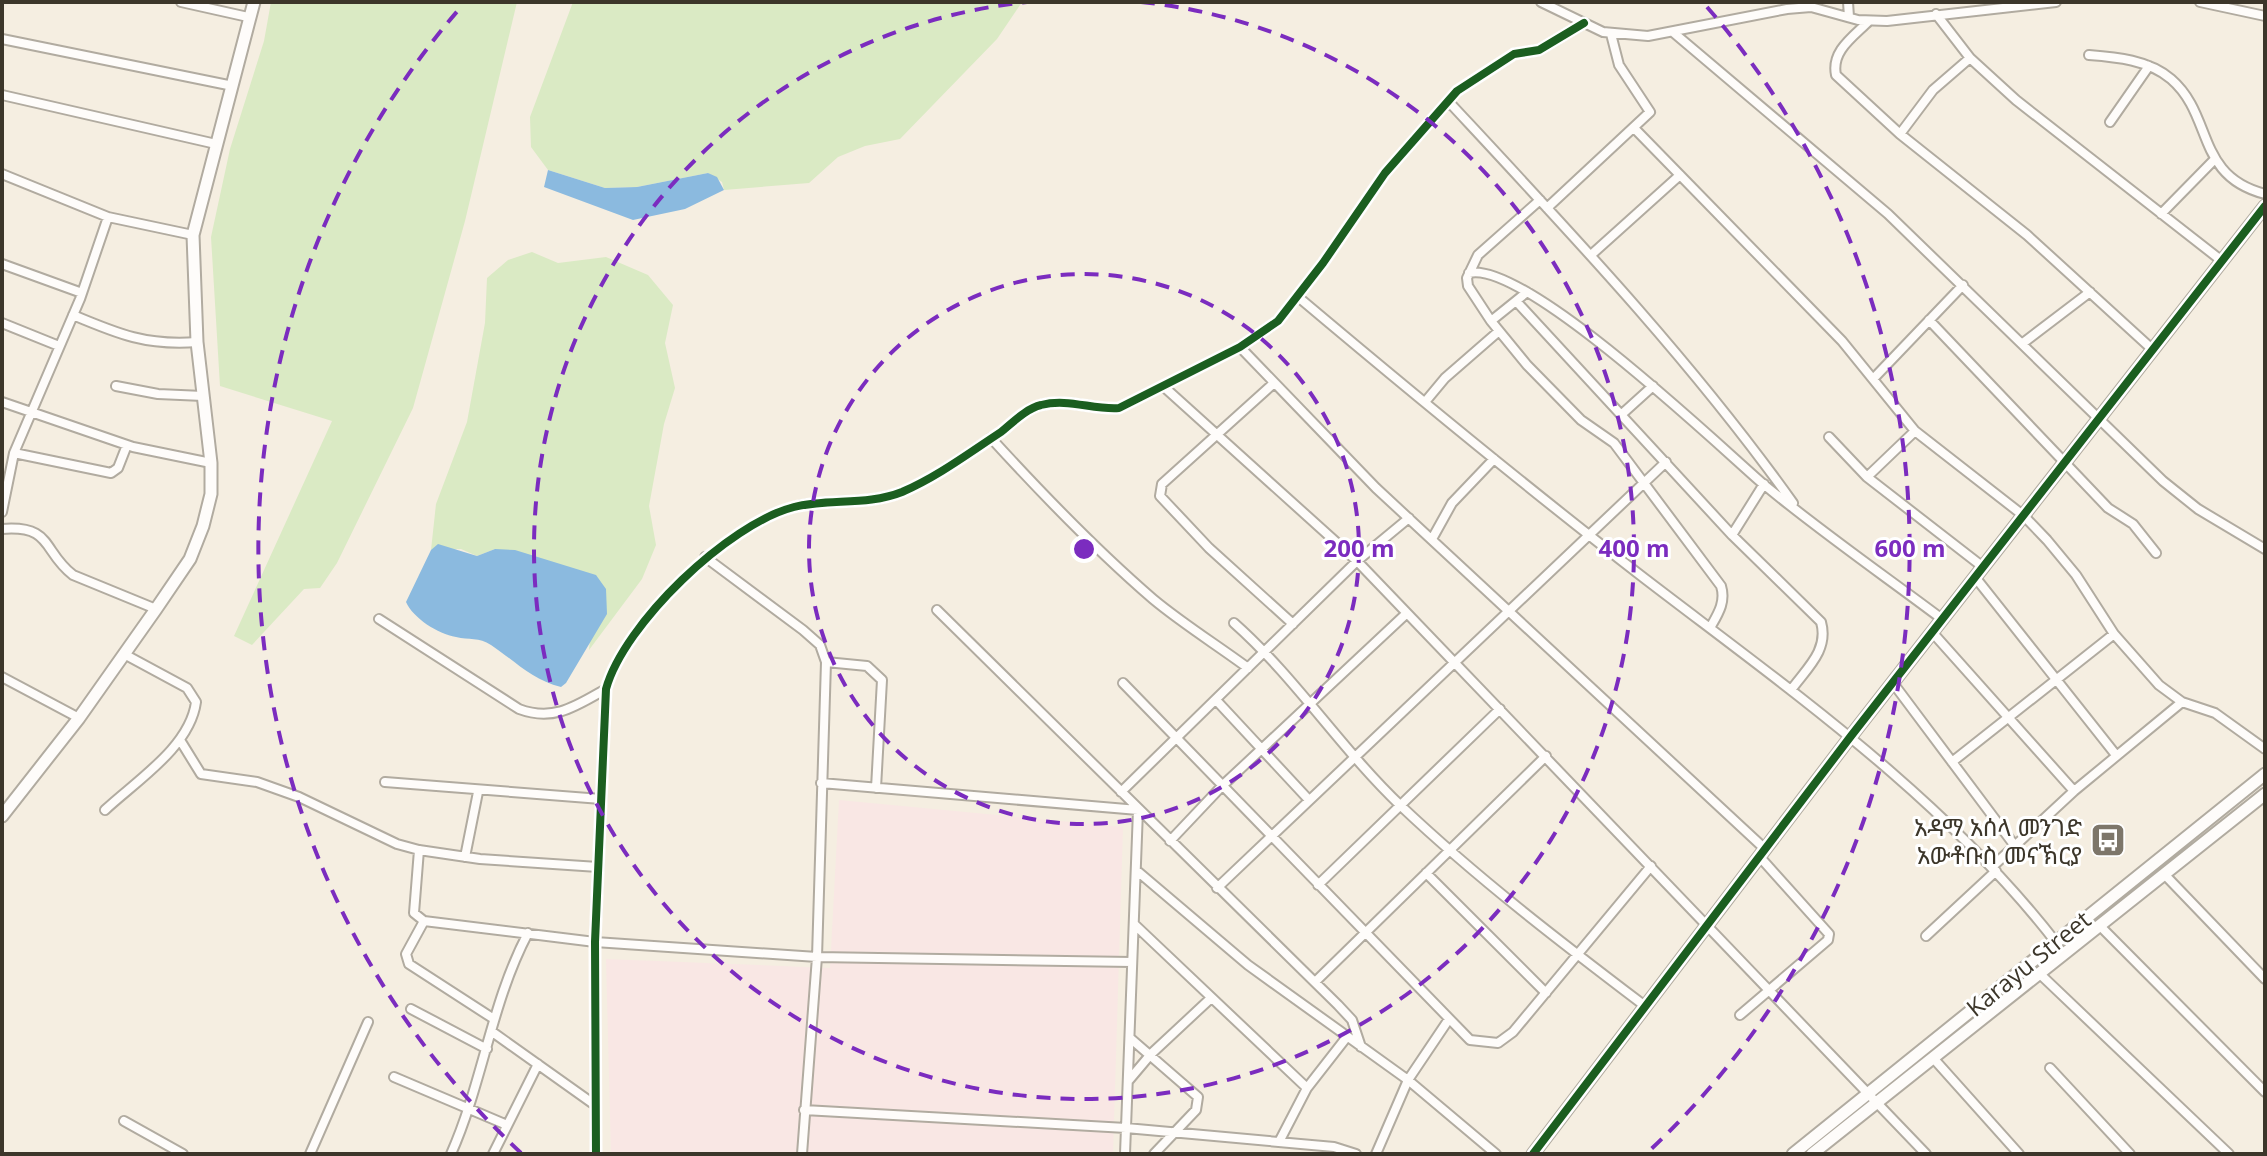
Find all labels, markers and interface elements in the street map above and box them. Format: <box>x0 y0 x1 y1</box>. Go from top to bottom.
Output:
text: 200 m <box>1324 531 1394 564</box>
text: 400 m <box>1599 531 1669 564</box>
text: 600 m <box>1875 531 1945 564</box>
centre of rings <box>1070 535 1098 563</box>
place label: አዳማ አሰላ መንገድ አውቶቡስ መናኽርያ <box>1914 810 2082 871</box>
bus stop icon: አዳማ አሰላ መንገድ አውቶቡስ መናኽርያ <box>2089 821 2127 859</box>
street label: Karayu Street <box>1959 903 2097 1023</box>

